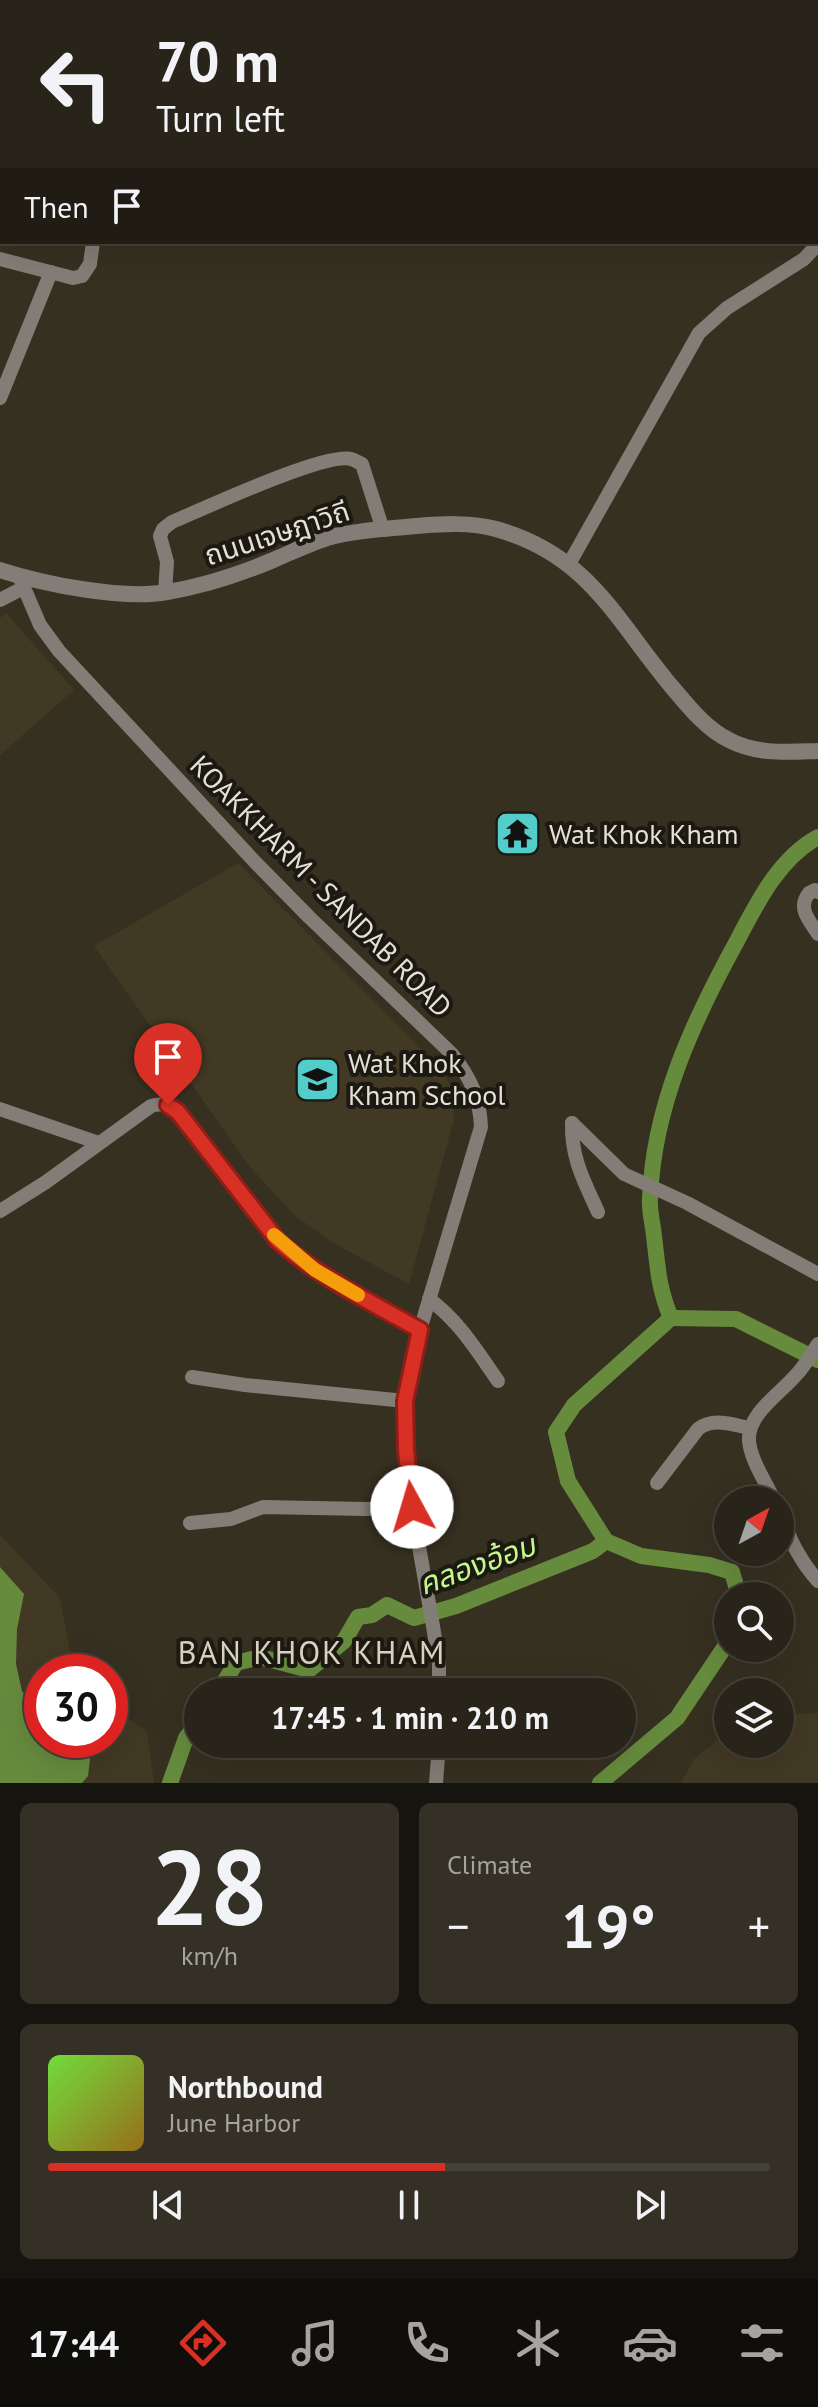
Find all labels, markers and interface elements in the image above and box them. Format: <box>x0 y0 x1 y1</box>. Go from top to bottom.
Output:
text: 70 m <box>156 25 279 97</box>
icon: left <box>24 32 128 136</box>
text: Turn left <box>156 95 285 142</box>
icon: arrive <box>105 184 149 228</box>
text: Then <box>24 187 89 226</box>
street label: ถนนเจษฎาวิถี <box>200 492 354 573</box>
street label: KOAKKHARM - SANDAB ROAD <box>182 747 460 1025</box>
temple icon: Wat Khok Kham <box>494 810 542 858</box>
place label: Wat Khok Kham <box>549 815 738 852</box>
pin <box>134 1023 202 1105</box>
icon: arrive <box>146 1035 190 1079</box>
place label: Wat Khok Kham School <box>348 1044 506 1113</box>
school or university icon: Wat Khok Kham School <box>293 1055 341 1103</box>
position arrow <box>370 1465 454 1549</box>
north arrow <box>714 1486 794 1566</box>
map controls <box>714 1486 794 1758</box>
water label: คลองอ้อม <box>413 1524 543 1603</box>
button: search <box>714 1582 794 1662</box>
district label: BAN KHOK KHAM <box>178 1631 446 1673</box>
speed limit sign: 30 <box>24 1654 128 1758</box>
button: layers <box>714 1678 794 1758</box>
text: 17:45 · 1 min · 210 m <box>271 1698 549 1737</box>
text: 28 <box>151 1819 268 1954</box>
text: Climate <box>447 1848 532 1881</box>
text: 19° <box>561 1887 656 1965</box>
text: − <box>447 1897 469 1954</box>
text: + <box>748 1897 770 1954</box>
text: km/h <box>181 1939 238 1972</box>
text: Northbound <box>168 2067 323 2106</box>
text: June Harbor <box>168 2106 300 2139</box>
icon: previous <box>146 2183 190 2227</box>
icon: pause <box>387 2183 431 2227</box>
icon: next <box>628 2183 672 2227</box>
icon: directions <box>175 2315 231 2371</box>
icon: music <box>287 2315 343 2371</box>
icon: phone <box>399 2315 455 2371</box>
icon: climate <box>510 2315 566 2371</box>
icon: car <box>622 2315 678 2371</box>
icon: filters <box>734 2315 790 2371</box>
text: 17:44 <box>28 2320 119 2367</box>

